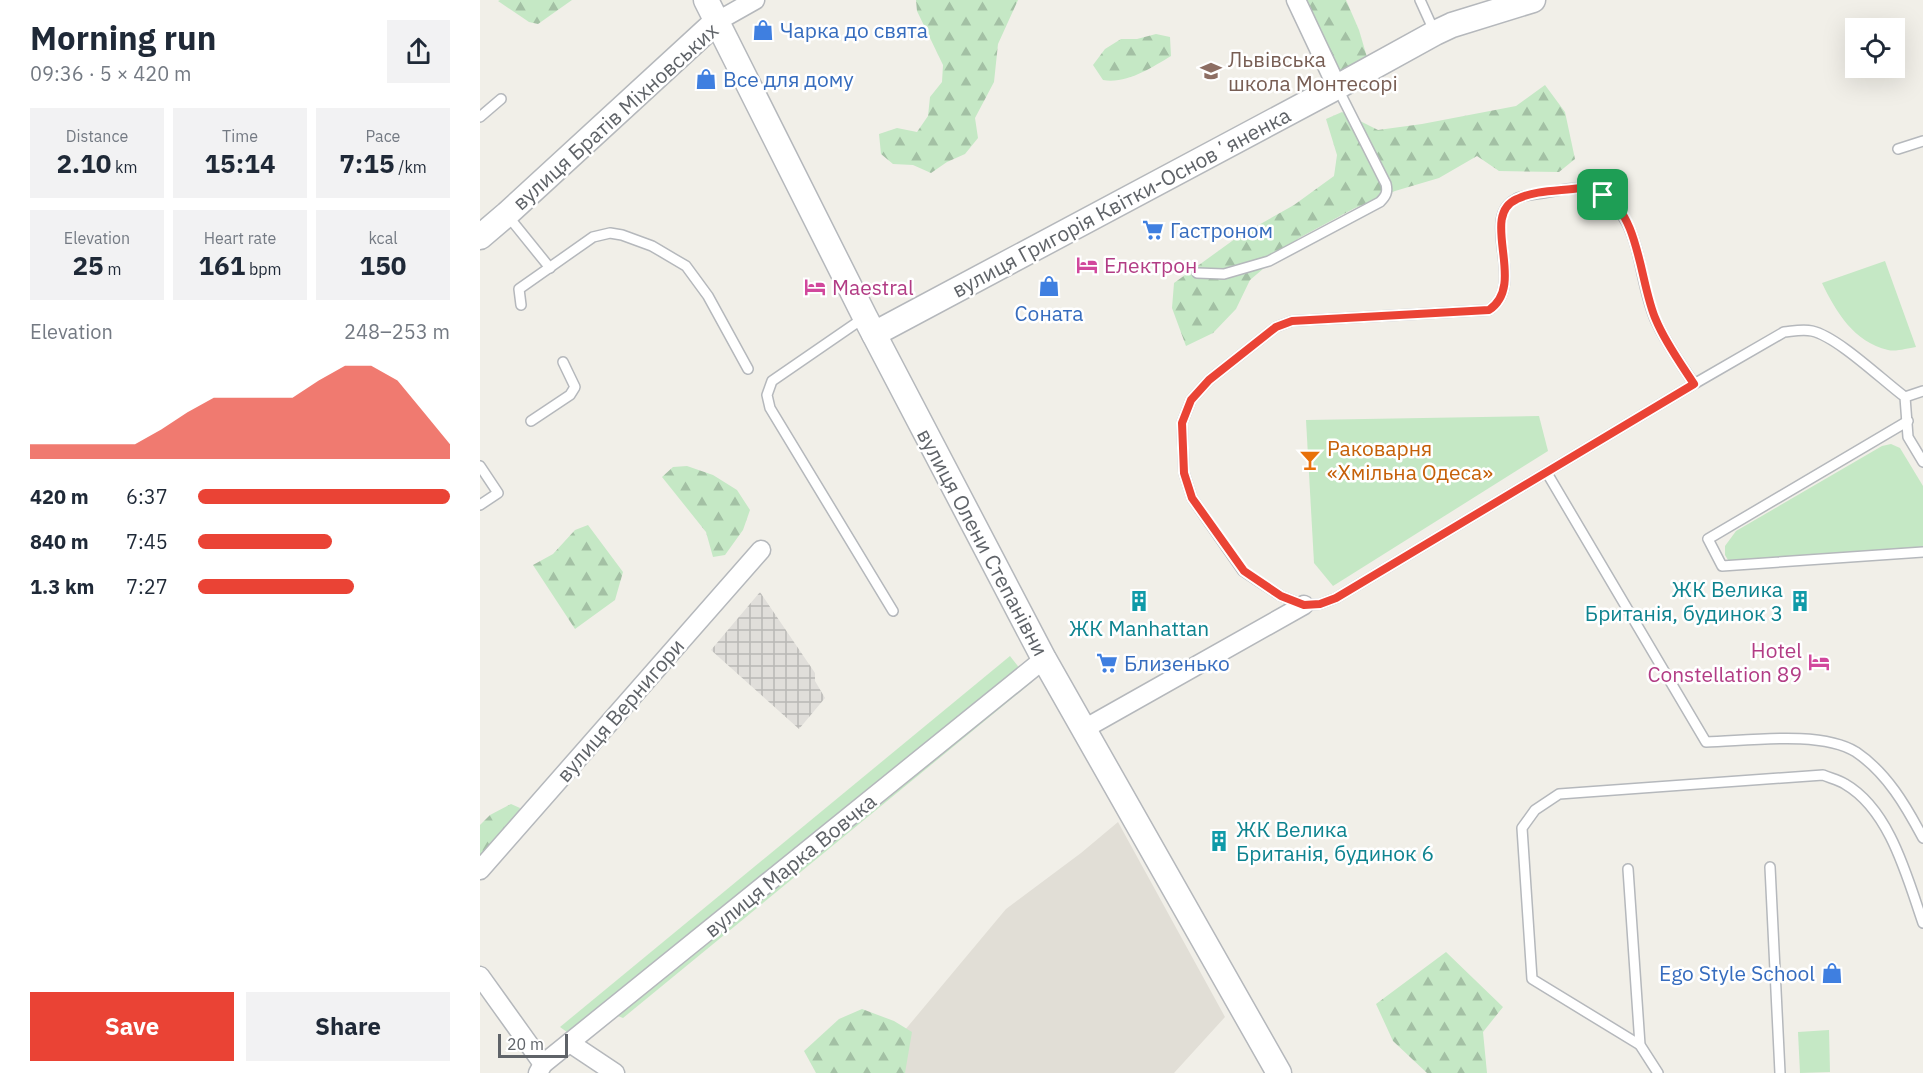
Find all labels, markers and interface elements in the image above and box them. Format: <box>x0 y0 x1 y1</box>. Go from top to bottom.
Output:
text: Morning run <box>30 16 216 59</box>
street label: вулиця Братів Міхновських <box>506 16 724 216</box>
place label: Чарка до свята <box>780 16 928 44</box>
shop icon: Чарка до свята <box>751 18 775 42</box>
map controls <box>1845 18 1905 78</box>
button: locate <box>1845 18 1905 78</box>
button: share <box>387 20 450 83</box>
place label: Львівська школа Монтесорі <box>1228 45 1398 97</box>
school or university icon: Львівська школа Монтесорі <box>1199 59 1223 83</box>
text: 09:36 · 5 × 420 m <box>30 60 191 87</box>
place label: Все для дому <box>723 65 854 93</box>
shop icon: Все для дому <box>694 67 718 91</box>
street label: вулиця Григорія Квітки-Основʼяненка <box>947 101 1295 303</box>
text: Distance <box>66 126 128 146</box>
text: Time <box>222 126 258 146</box>
text: Pace <box>366 126 400 146</box>
text: 2.10 <box>56 146 111 180</box>
text: 15:14 <box>205 146 275 180</box>
text: 7:15 <box>339 146 395 180</box>
text: km <box>111 157 138 177</box>
text: /km <box>395 157 427 177</box>
pin <box>1577 169 1628 220</box>
icon: arrive <box>1586 178 1619 211</box>
place label: Гастроном <box>1170 216 1273 244</box>
supermarket icon: Гастроном <box>1141 218 1165 242</box>
text: Elevation <box>64 228 130 248</box>
text: Heart rate <box>204 228 276 248</box>
text: kcal <box>368 228 398 248</box>
text: 25 <box>73 248 104 282</box>
text: 161 <box>198 248 245 282</box>
text: 150 <box>360 248 406 282</box>
place label: Електрон <box>1104 251 1197 279</box>
hotel icon: Електрон <box>1075 253 1099 277</box>
text: m <box>104 259 121 279</box>
text: bpm <box>245 259 282 279</box>
place label: Maestral <box>832 273 914 301</box>
shop icon: Соната <box>1037 274 1061 298</box>
hotel icon: Maestral <box>803 275 827 299</box>
place label: Соната <box>1015 299 1083 327</box>
text: Elevation <box>30 318 113 345</box>
text: 248–253 m <box>344 318 450 345</box>
street label: вулиця Олени Степанівни <box>911 423 1055 661</box>
place label: Раковарня «Хмільна Одеса» <box>1327 434 1493 486</box>
bar icon: Раковарня «Хмільна Одеса» <box>1298 448 1322 472</box>
text: 420 m <box>30 483 89 510</box>
text: 6:37 <box>126 483 168 510</box>
text: 840 m <box>30 528 89 555</box>
text: 7:45 <box>126 528 168 555</box>
text: 1.3 km <box>30 573 94 600</box>
text: 7:27 <box>126 573 168 600</box>
place label: ЖК Велика Британія, будинок 3 <box>1585 575 1783 627</box>
building icon: ЖК Manhattan <box>1127 589 1151 613</box>
building icon: ЖК Велика Британія, будинок 3 <box>1788 589 1812 613</box>
place label: ЖК Manhattan <box>1069 614 1209 642</box>
street label: вулиця Вернигори <box>550 632 690 788</box>
place label: Hotel Constellation 89 <box>1647 636 1802 688</box>
place label: Близенько <box>1124 649 1230 677</box>
hotel icon: Hotel Constellation 89 <box>1807 650 1831 674</box>
supermarket icon: Близенько <box>1095 651 1119 675</box>
street label: вулиця Марка Вовчка <box>698 787 882 943</box>
place label: ЖК Велика Британія, будинок 6 <box>1236 815 1434 867</box>
building icon: ЖК Велика Британія, будинок 6 <box>1207 829 1231 853</box>
place label: Ego Style School <box>1659 959 1815 987</box>
shop icon: Ego Style School <box>1820 961 1844 985</box>
button: Save <box>30 992 234 1061</box>
button: Share <box>246 992 450 1061</box>
scale bar <box>498 1031 568 1058</box>
text: 20 m <box>507 1034 544 1054</box>

